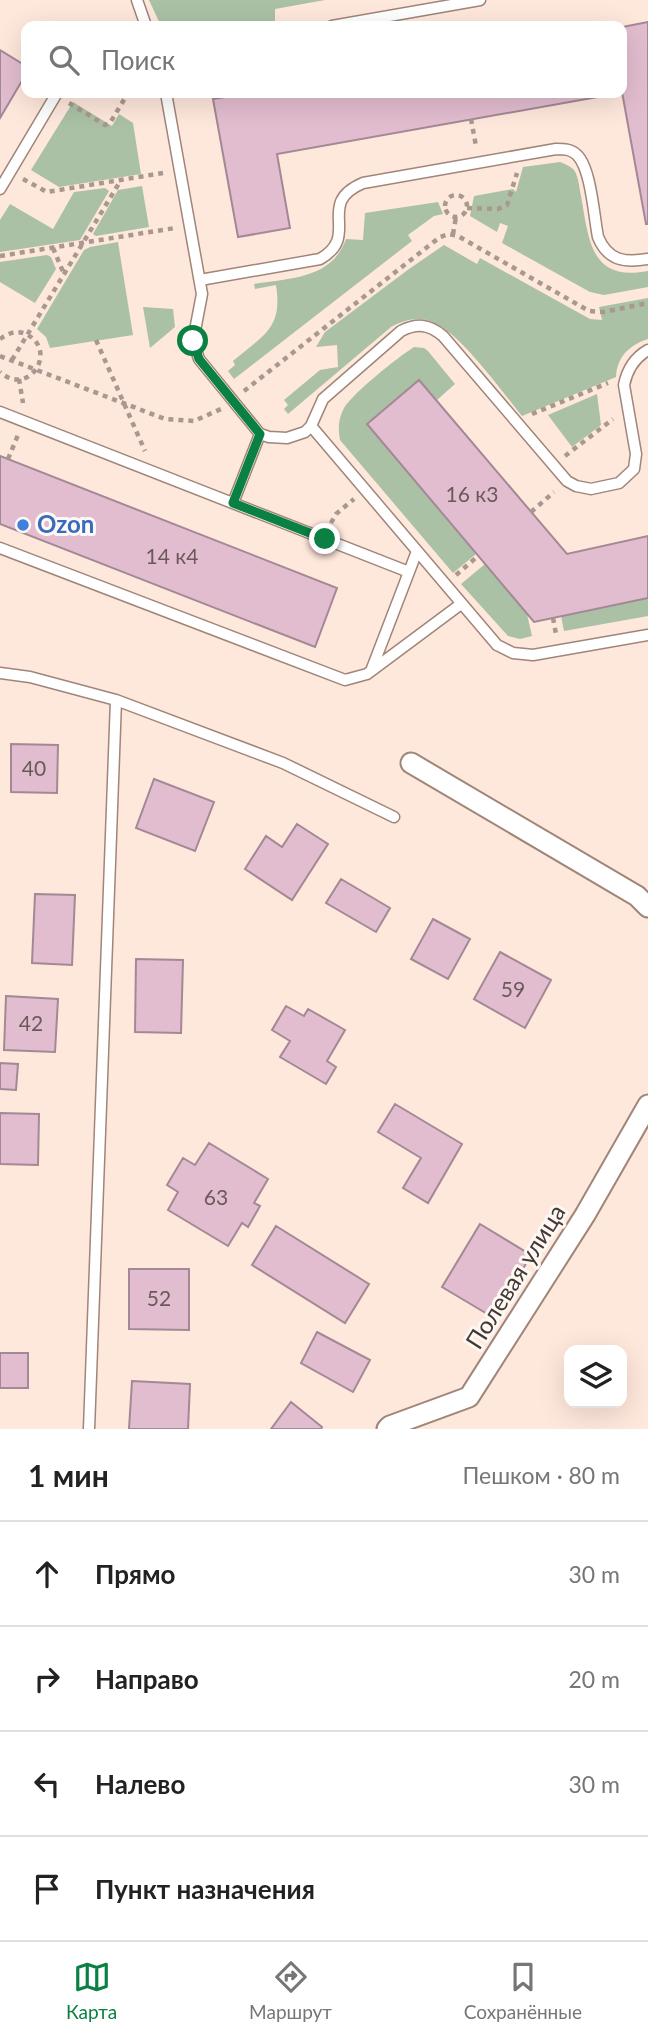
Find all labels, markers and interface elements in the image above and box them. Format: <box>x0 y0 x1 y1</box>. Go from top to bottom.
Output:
search box <box>21 21 627 98</box>
icon: search <box>45 41 83 79</box>
text: Поиск <box>101 44 175 76</box>
route start <box>177 325 208 356</box>
house number: 16 к3 <box>446 481 498 506</box>
place label: Ozon <box>37 509 94 538</box>
marker: Ozon <box>15 517 31 533</box>
route end <box>309 523 340 554</box>
house number: 14 к4 <box>146 543 198 568</box>
house number: 40 <box>22 755 46 780</box>
house number: 59 <box>501 976 525 1001</box>
house number: 42 <box>19 1010 43 1035</box>
house number: 63 <box>204 1184 228 1209</box>
street label: Полевая улица <box>459 1199 571 1354</box>
house number: 52 <box>147 1285 171 1310</box>
map controls <box>564 1345 627 1408</box>
button: layers <box>564 1345 627 1408</box>
text: 1 мин <box>28 1457 109 1493</box>
text: Пешком · 80 m <box>462 1461 620 1489</box>
icon: ahead <box>28 1555 66 1593</box>
text: Прямо <box>95 1558 176 1590</box>
text: 30 m <box>569 1560 620 1588</box>
icon: right <box>28 1660 66 1698</box>
text: Направо <box>95 1663 199 1695</box>
text: 20 m <box>569 1665 620 1693</box>
icon: left <box>28 1765 66 1803</box>
text: Налево <box>95 1768 185 1800</box>
text: 30 m <box>569 1770 620 1798</box>
icon: arrive <box>28 1870 66 1908</box>
text: Пункт назначения <box>95 1873 315 1905</box>
tab: Карта <box>66 1958 117 2023</box>
tab: Маршрут <box>249 1958 332 2023</box>
tab: Сохранённые <box>464 1958 582 2023</box>

